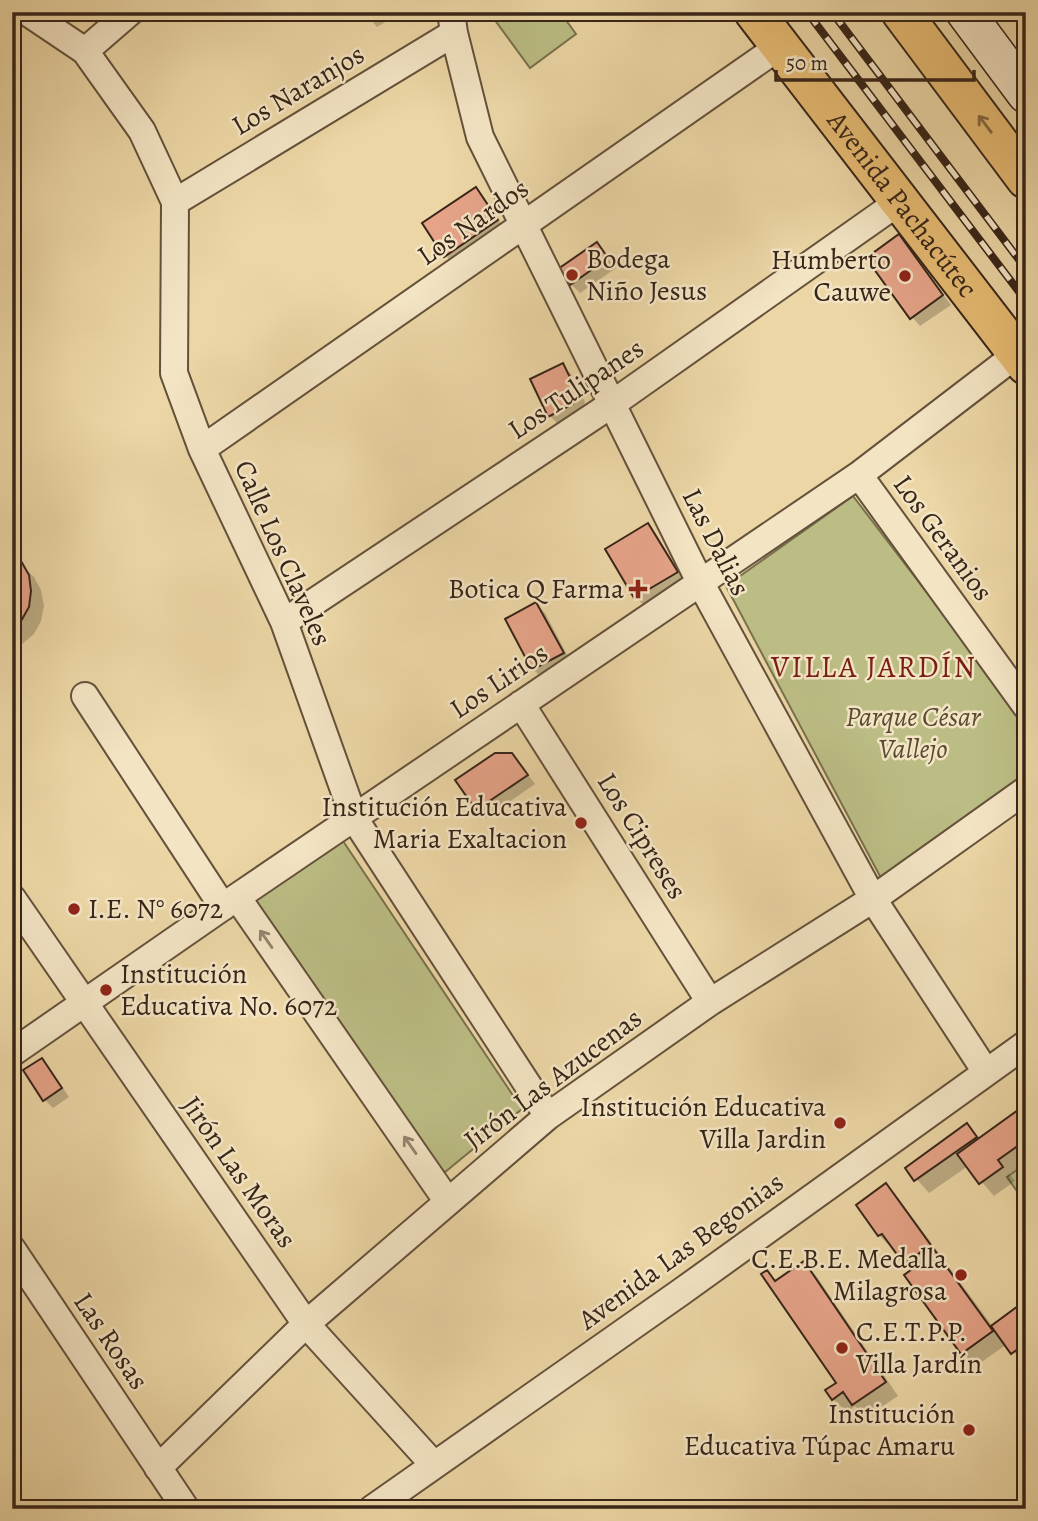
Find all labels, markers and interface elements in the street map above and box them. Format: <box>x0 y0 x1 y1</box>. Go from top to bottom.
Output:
street label: Los Naranjos <box>225 35 371 145</box>
scale bar <box>776 38 973 82</box>
text: 50 m <box>786 49 828 77</box>
street label: Avenida Pachacútec <box>818 103 986 306</box>
one-way arrow <box>977 115 992 134</box>
street label: Los Nardos <box>410 170 536 274</box>
place label: Bodega Niño Jesus <box>586 240 707 310</box>
place label: Humberto Cauwe <box>771 241 891 311</box>
marker: Bodega Niño Jesus <box>564 267 580 283</box>
marker: Humberto Cauwe <box>897 268 913 284</box>
street label: Los Tulipanes <box>501 330 651 448</box>
street label: Calle Los Claveles <box>225 454 341 652</box>
street label: Los Geranios <box>884 467 1002 609</box>
street label: Las Dalias <box>673 482 759 602</box>
place label: Botica Q Farma <box>448 570 624 608</box>
marker: Botica Q Farma <box>630 581 646 597</box>
street label: Los Lirios <box>442 634 556 728</box>
district label: VILLA JARDÍN <box>770 647 977 687</box>
park label: Parque César Vallejo <box>845 698 982 768</box>
street label: Los Cipreses <box>588 765 696 907</box>
place label: Institución Educativa Maria Exaltacion <box>322 788 567 858</box>
marker: Institución Educativa Maria Exaltacion <box>573 815 589 831</box>
place label: I.E. N° 6072 <box>88 890 223 928</box>
marker: I.E. N° 6072 <box>66 901 82 917</box>
one-way arrow <box>259 930 273 949</box>
place label: Institución Educativa No. 6072 <box>120 955 337 1025</box>
marker: Institución Educativa No. 6072 <box>98 982 114 998</box>
street label: Jirón Las Azucenas <box>456 999 650 1159</box>
street label: Jirón Las Moras <box>172 1088 306 1256</box>
place label: Institución Educativa Villa Jardin <box>581 1088 826 1158</box>
marker: Institución Educativa Villa Jardin <box>832 1115 848 1131</box>
one-way arrow <box>403 1136 417 1156</box>
street label: Avenida Las Begonias <box>570 1163 791 1339</box>
place label: C.E.B.E. Medalla Milagrosa <box>751 1240 947 1310</box>
marker: C.E.B.E. Medalla Milagrosa <box>953 1267 969 1283</box>
street label: Las Rosas <box>65 1285 157 1397</box>
place label: C.E.T.P.P. Villa Jardín <box>855 1313 982 1383</box>
marker: C.E.T.P.P. Villa Jardín <box>834 1340 850 1356</box>
place label: Institución Educativa Túpac Amaru <box>684 1395 956 1465</box>
marker: Institución Educativa Túpac Amaru <box>961 1422 977 1438</box>

